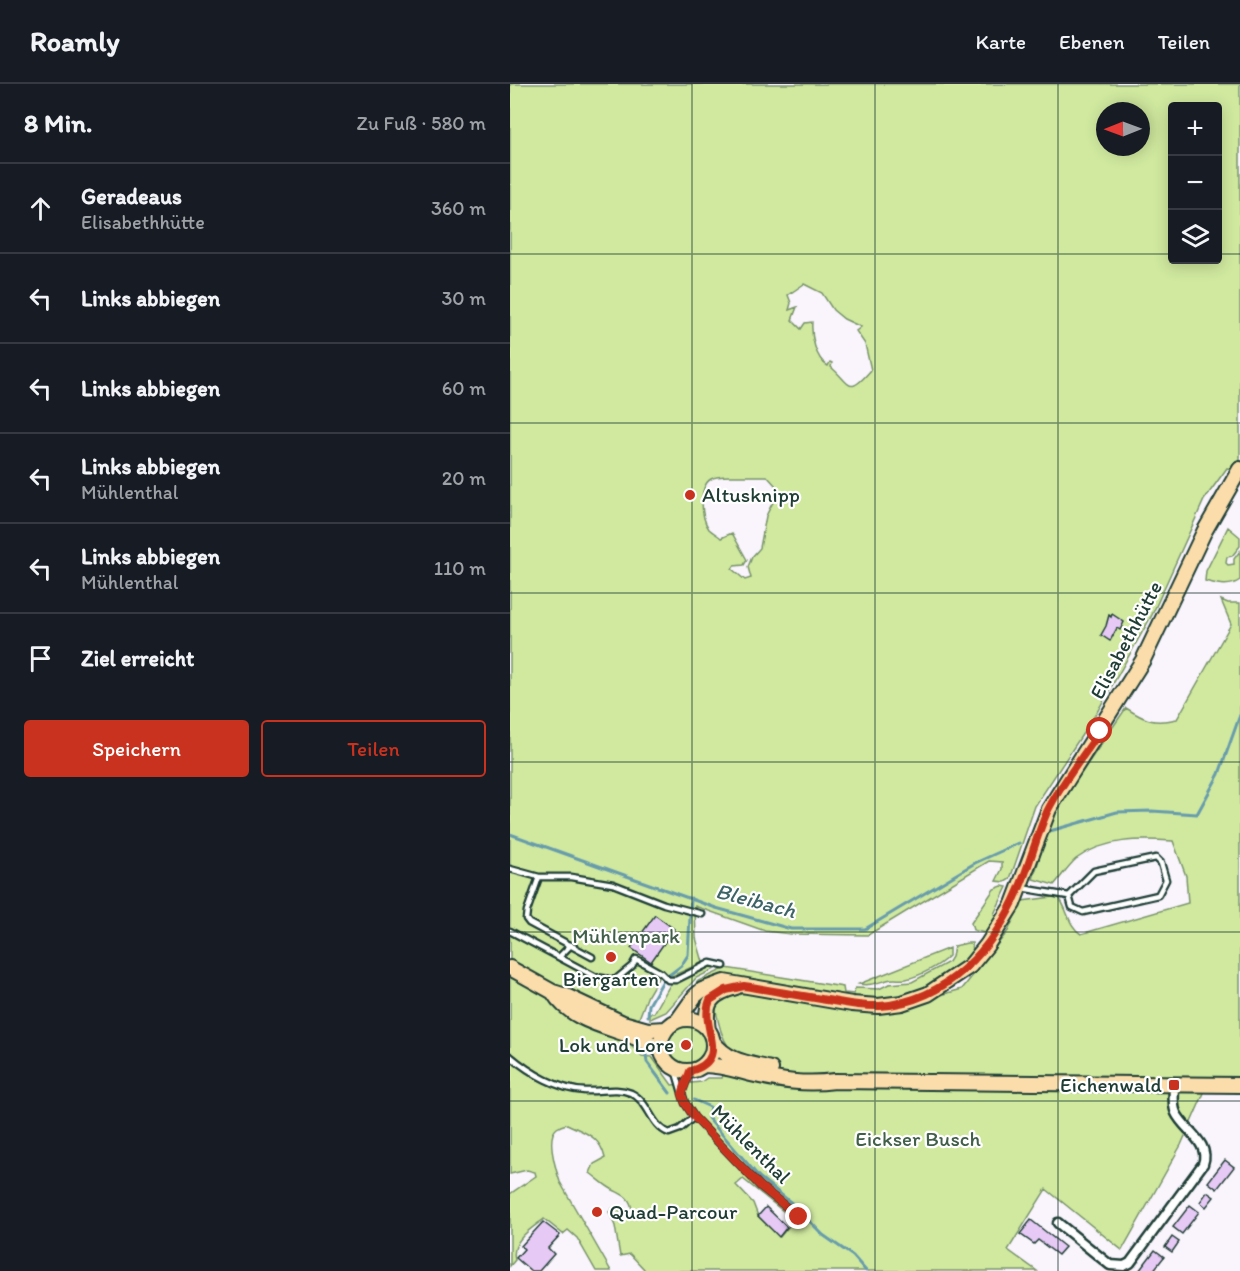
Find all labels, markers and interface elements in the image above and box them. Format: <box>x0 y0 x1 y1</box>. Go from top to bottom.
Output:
text: Roamly <box>30 24 120 58</box>
text: Karte <box>976 29 1026 54</box>
text: Ebenen <box>1059 29 1125 54</box>
text: Teilen <box>1158 29 1210 54</box>
north arrow <box>1096 102 1150 156</box>
map controls <box>1168 102 1222 264</box>
button: + <box>1168 102 1222 156</box>
text: 8 Min. <box>24 107 92 139</box>
text: Zu Fuß · 580 m <box>357 111 486 135</box>
button: − <box>1168 156 1222 210</box>
text: Geradeaus <box>81 183 182 210</box>
icon: ahead <box>24 192 57 225</box>
text: 360 m <box>431 196 486 220</box>
text: Elisabethhütte <box>81 210 205 234</box>
button: layers <box>1168 210 1222 264</box>
icon: left <box>24 282 57 315</box>
text: Links abbiegen <box>81 285 220 312</box>
text: 30 m <box>441 286 486 310</box>
icon: left <box>24 372 57 405</box>
text: Links abbiegen <box>81 375 220 402</box>
text: 60 m <box>442 376 486 400</box>
text: Links abbiegen <box>81 453 220 480</box>
icon: left <box>24 462 57 495</box>
text: 20 m <box>442 466 486 490</box>
text: Mühlenthal <box>81 480 178 504</box>
place label: Altusknipp <box>702 482 800 507</box>
marker: Altusknipp <box>683 488 697 502</box>
text: Links abbiegen <box>81 543 220 570</box>
icon: left <box>24 552 57 585</box>
text: 110 m <box>434 556 486 580</box>
text: Mühlenthal <box>81 570 178 594</box>
street label: Elisabethhütte <box>1084 576 1167 703</box>
icon: arrive <box>24 642 57 675</box>
text: Ziel erreicht <box>81 645 194 672</box>
route start <box>1086 717 1112 743</box>
button: Speichern <box>24 720 249 777</box>
button: Teilen <box>261 720 486 777</box>
water label: Bleibach <box>713 877 799 924</box>
park label: Mühlenpark <box>572 923 680 948</box>
marker: Biergarten <box>604 950 618 964</box>
place label: Biergarten <box>563 966 659 991</box>
place label: Lok und Lore <box>559 1032 674 1057</box>
marker: Lok und Lore <box>679 1038 693 1052</box>
place label: Eichenwald <box>1060 1072 1163 1097</box>
marker: Eichenwald <box>1167 1078 1181 1092</box>
street label: Mühlenthal <box>706 1099 796 1189</box>
park label: Eickser Busch <box>855 1126 982 1151</box>
place label: Quad-Parcour <box>609 1199 738 1224</box>
route end <box>785 1203 811 1229</box>
marker: Quad-Parcour <box>590 1205 604 1219</box>

